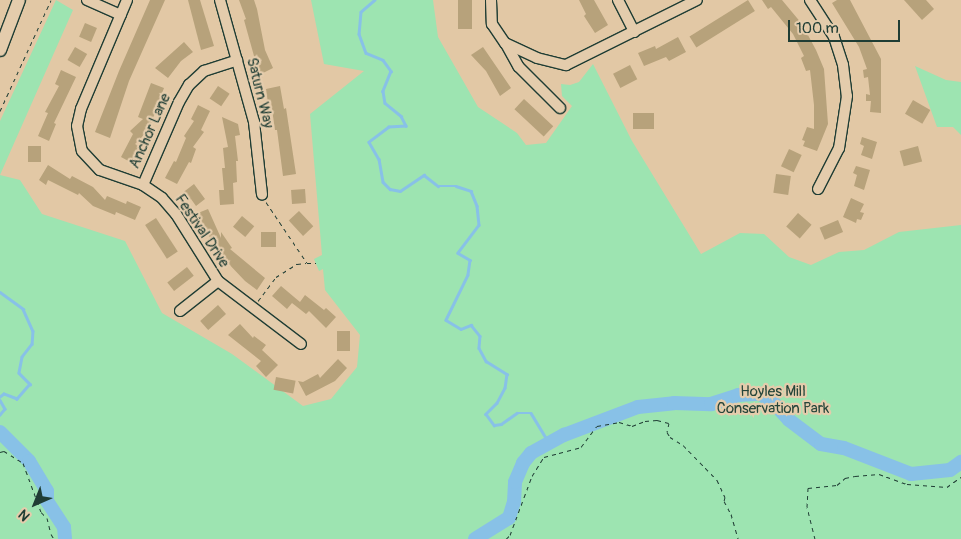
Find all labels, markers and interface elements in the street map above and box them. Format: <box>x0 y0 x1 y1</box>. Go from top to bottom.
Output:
scale bar <box>791 10 904 42</box>
text: 100 m <box>796 19 839 38</box>
street label: Saturn Way <box>243 56 277 130</box>
street label: Anchor Lane <box>125 91 175 171</box>
street label: Festival Drive <box>171 191 233 271</box>
park label: Hoyles Mill Conservation Park <box>717 382 829 417</box>
north arrow <box>10 479 60 529</box>
text: N <box>15 506 34 525</box>

